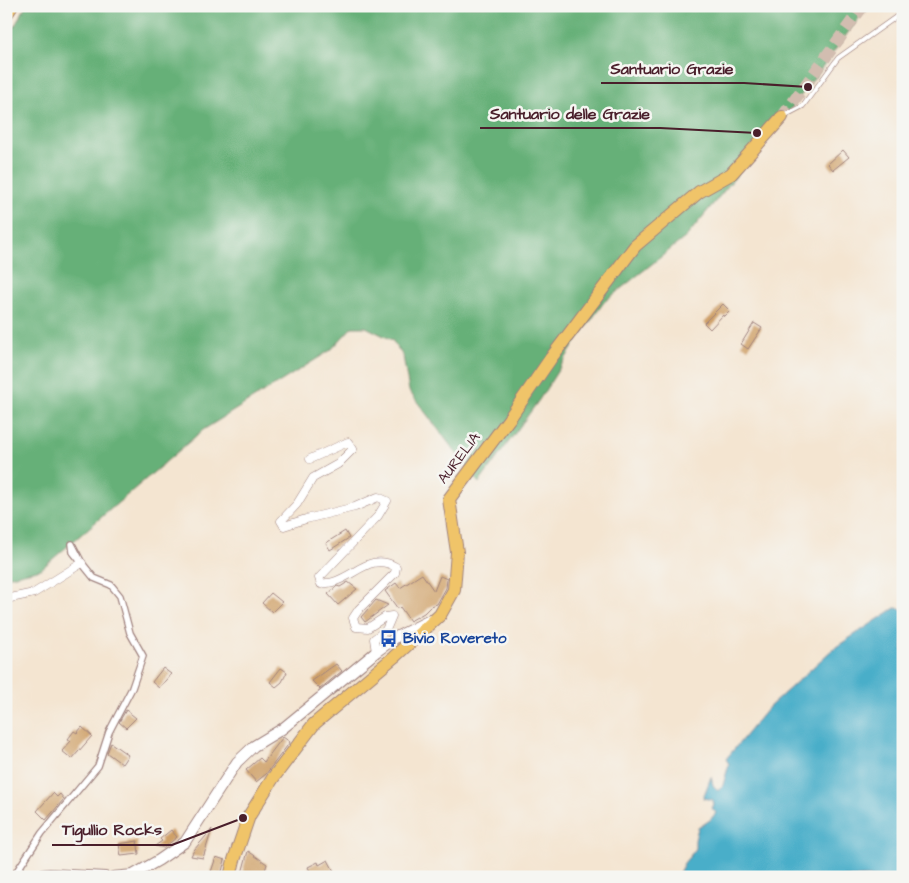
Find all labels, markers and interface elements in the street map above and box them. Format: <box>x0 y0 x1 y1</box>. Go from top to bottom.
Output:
callout: Santuario Grazie <box>601 52 744 83</box>
text: Santuario Grazie <box>610 58 734 80</box>
callout: Santuario delle Grazie <box>480 97 660 128</box>
text: Santuario delle Grazie <box>489 103 650 125</box>
street label: AURELIA <box>433 427 486 488</box>
bus stop icon: Bivio Rovereto <box>379 628 399 648</box>
place label: Bivio Rovereto <box>403 628 507 649</box>
callout: Tigullio Rocks <box>52 814 172 845</box>
text: Tigullio Rocks <box>61 819 162 843</box>

